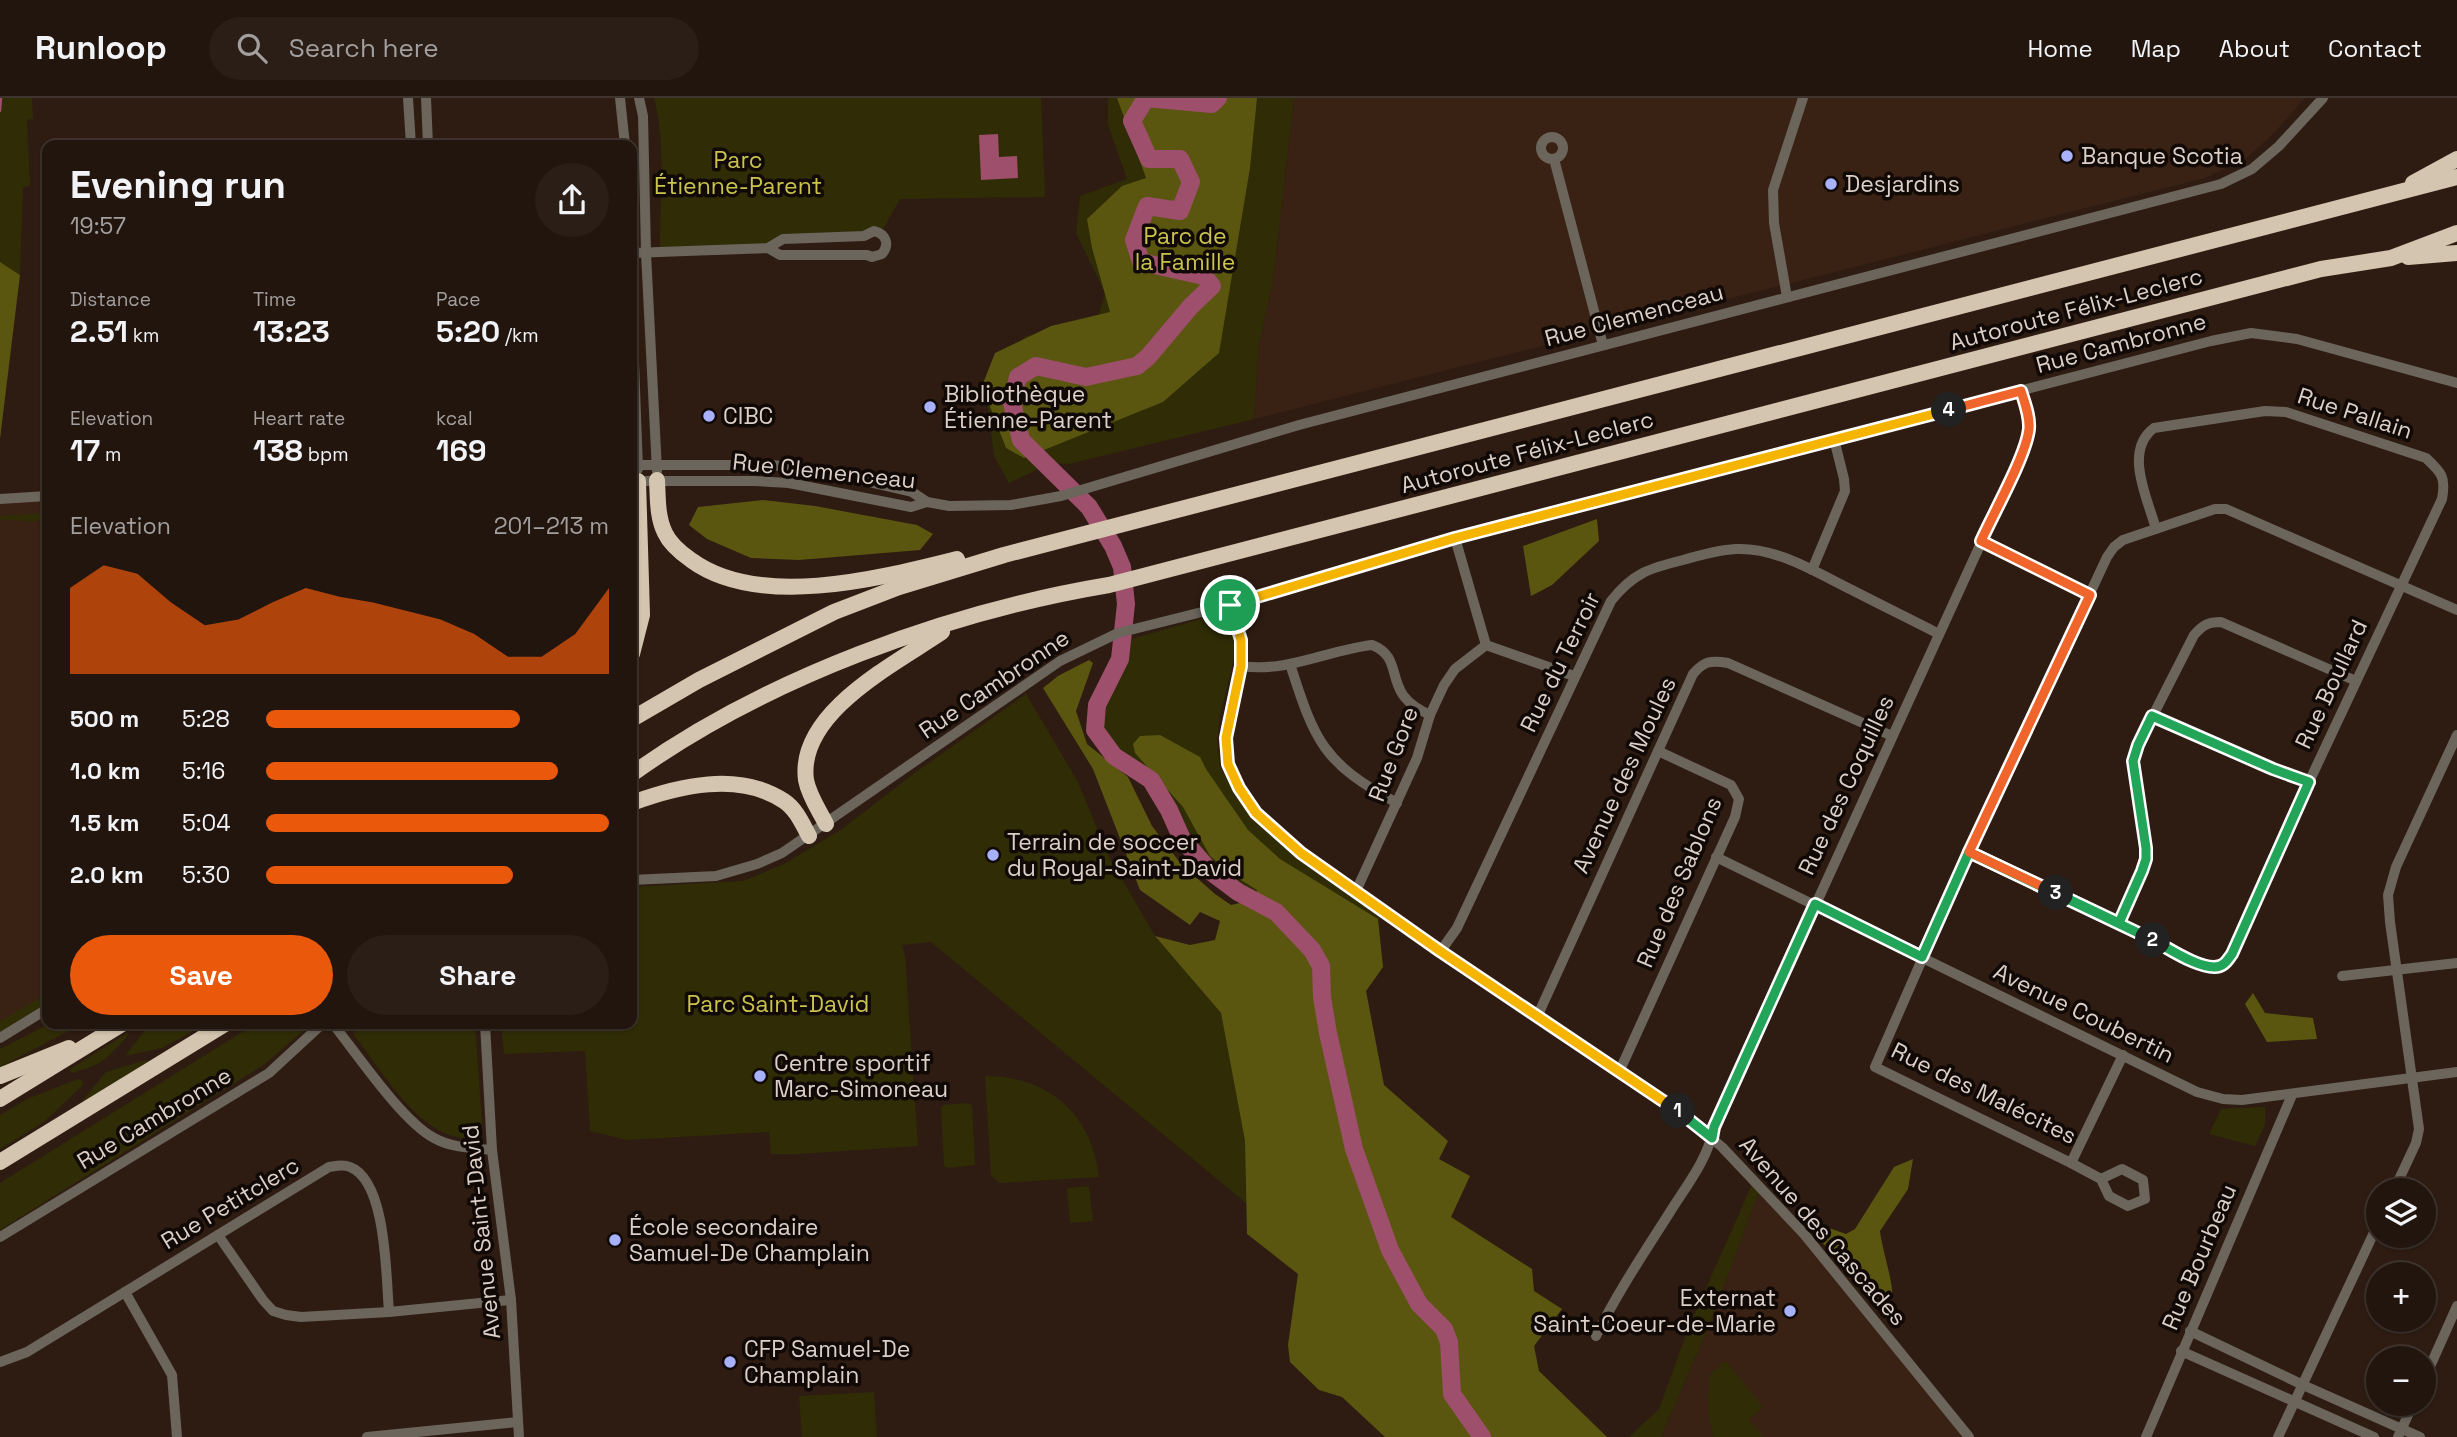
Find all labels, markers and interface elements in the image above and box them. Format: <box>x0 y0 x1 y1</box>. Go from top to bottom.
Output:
search box <box>209 17 699 80</box>
text: Runloop <box>35 27 167 69</box>
icon: search <box>233 29 271 67</box>
text: Search here <box>289 31 439 65</box>
text: Home <box>2027 33 2093 64</box>
text: Map <box>2131 33 2181 64</box>
text: About <box>2219 33 2290 64</box>
text: Contact <box>2328 33 2422 64</box>
place label: Banque Scotia <box>2081 141 2243 171</box>
park label: Parc Étienne-Parent <box>654 145 822 201</box>
marker: Banque Scotia <box>2059 148 2075 164</box>
text: Evening run <box>70 161 286 209</box>
button: share <box>535 163 609 237</box>
place label: Desjardins <box>1845 169 1960 199</box>
marker: Desjardins <box>1823 176 1839 192</box>
text: 19:57 <box>70 211 126 241</box>
park label: Parc de la Famille <box>1135 221 1235 277</box>
street label: Autoroute Félix-Leclerc <box>1946 261 2206 357</box>
street label: Rue Clemenceau <box>1541 277 1727 353</box>
text: Distance <box>70 287 151 312</box>
text: Time <box>253 287 296 312</box>
text: Pace <box>436 287 480 312</box>
street label: Rue Cambronne <box>2033 306 2209 380</box>
text: 2.51 <box>70 312 128 351</box>
text: 13:23 <box>253 312 330 351</box>
text: 5:20 <box>436 312 500 351</box>
text: km <box>128 323 159 348</box>
text: /km <box>500 323 539 348</box>
place label: Bibliothèque Étienne-Parent <box>944 379 1112 435</box>
street label: Rue Pallain <box>2294 380 2416 446</box>
pin: 4 <box>1932 392 1966 428</box>
text: 4 <box>1942 397 1955 422</box>
marker: Bibliothèque Étienne-Parent <box>922 399 938 415</box>
place label: CIBC <box>723 401 773 431</box>
street label: Autoroute Félix-Leclerc <box>1397 404 1657 500</box>
text: Elevation <box>70 406 153 431</box>
text: Heart rate <box>253 406 345 431</box>
text: kcal <box>436 406 473 431</box>
marker: CIBC <box>701 408 717 424</box>
text: 17 <box>70 431 100 470</box>
text: 138 <box>253 431 303 470</box>
text: 169 <box>436 431 487 470</box>
text: m <box>100 442 121 467</box>
text: bpm <box>303 442 349 467</box>
street label: Rue Clemenceau <box>731 446 917 496</box>
text: Elevation <box>70 511 171 541</box>
text: 201–213 m <box>494 511 609 541</box>
pin <box>1200 575 1260 635</box>
icon: arrive <box>1211 586 1249 624</box>
street label: Rue du Terroir <box>1513 587 1607 737</box>
street label: Rue Boullard <box>2288 615 2374 753</box>
street label: Rue Cambronne <box>913 623 1075 745</box>
street label: Avenue des Moules <box>1565 672 1683 878</box>
street label: Rue des Coquilles <box>1791 690 1901 880</box>
street label: Rue Gore <box>1361 702 1425 806</box>
text: 500 m <box>70 704 139 734</box>
text: 5:28 <box>182 704 230 734</box>
text: 1.0 km <box>70 756 140 786</box>
text: 5:16 <box>182 756 225 786</box>
street label: Rue des Sablons <box>1629 792 1729 972</box>
text: 1.5 km <box>70 808 140 838</box>
text: 5:04 <box>182 808 231 838</box>
place label: Terrain de soccer du Royal-Saint-David <box>1007 827 1242 883</box>
marker: Terrain de soccer du Royal-Saint-David <box>985 847 1001 863</box>
text: 2.0 km <box>70 860 144 890</box>
text: 5:30 <box>182 860 230 890</box>
pin: 3 <box>2038 876 2074 910</box>
text: 3 <box>2050 880 2061 905</box>
pin: 2 <box>2136 922 2170 958</box>
text: 2 <box>2147 927 2158 952</box>
button: Save <box>70 935 333 1015</box>
button: Share <box>347 935 609 1015</box>
street label: Avenue Coubertin <box>1989 956 2179 1070</box>
park label: Parc Saint-David <box>687 989 869 1019</box>
street label: Rue des Malécites <box>1887 1035 2081 1151</box>
place label: Centre sportif Marc-Simoneau <box>774 1048 948 1104</box>
street label: Rue Cambronne <box>71 1060 237 1176</box>
marker: Centre sportif Marc-Simoneau <box>752 1068 768 1084</box>
pin: 1 <box>1660 1094 1696 1128</box>
text: 1 <box>1673 1098 1682 1123</box>
street label: Avenue Saint-David <box>455 1123 507 1341</box>
street label: Avenue des Cascades <box>1733 1130 1913 1332</box>
street label: Rue Petitclerc <box>155 1150 305 1256</box>
map controls <box>2366 1178 2436 1416</box>
button: layers <box>2366 1178 2436 1248</box>
street label: Rue Bourbeau <box>2155 1179 2243 1335</box>
place label: École secondaire Samuel-De Champlain <box>629 1212 870 1268</box>
marker: École secondaire Samuel-De Champlain <box>607 1232 623 1248</box>
button: + <box>2366 1262 2436 1332</box>
place label: Externat Saint-Coeur-de-Marie <box>1533 1283 1776 1339</box>
marker: Externat Saint-Coeur-de-Marie <box>1782 1303 1798 1319</box>
place label: CFP Samuel-De Champlain <box>744 1334 910 1390</box>
button: − <box>2366 1346 2436 1416</box>
marker: CFP Samuel-De Champlain <box>722 1354 738 1370</box>

